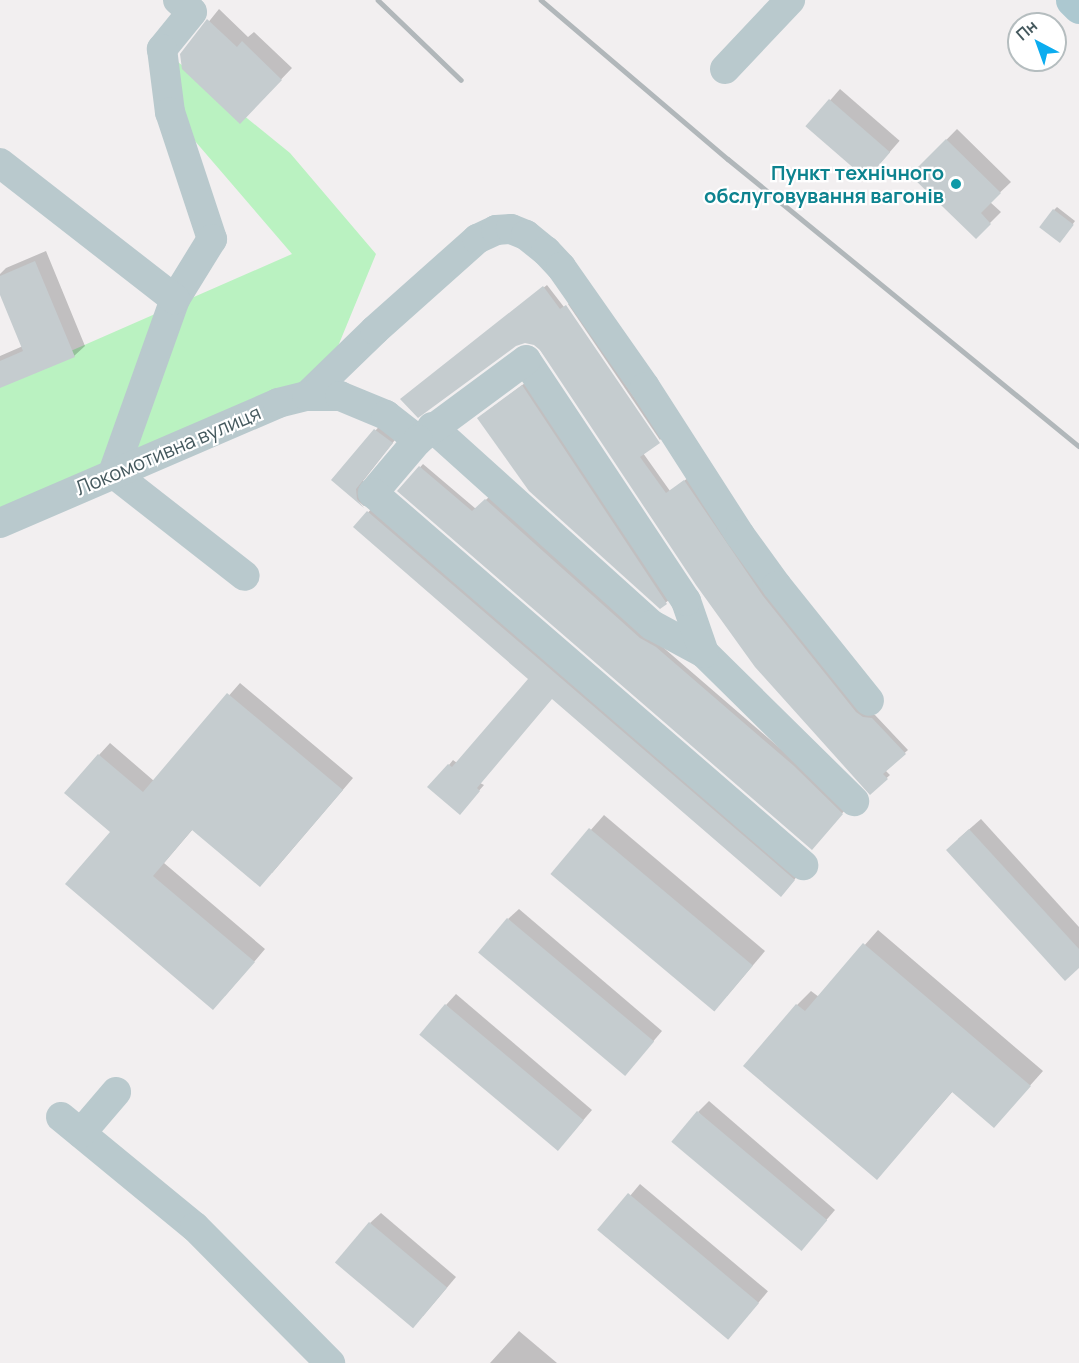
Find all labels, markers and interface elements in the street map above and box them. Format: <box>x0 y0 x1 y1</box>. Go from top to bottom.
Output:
north arrow <box>1007 12 1067 72</box>
text: Пн <box>1011 15 1042 45</box>
place label: Пункт технічного обслуговування вагонів <box>704 160 944 207</box>
marker: Пункт технічного обслуговування вагонів <box>949 177 963 191</box>
street label: Локомотивна вулиця <box>72 400 264 500</box>

